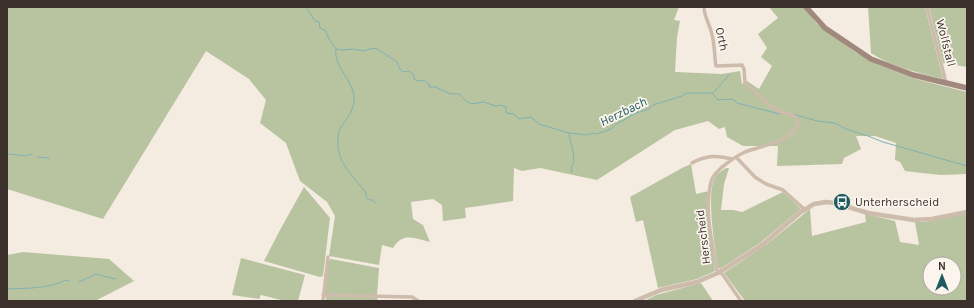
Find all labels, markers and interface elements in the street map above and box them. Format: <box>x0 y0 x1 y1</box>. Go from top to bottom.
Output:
street label: Wolfstall <box>933 18 959 68</box>
street label: Orth <box>713 26 731 52</box>
water label: Herzbach <box>597 94 649 129</box>
bus stop icon: Unterherscheid <box>832 192 852 212</box>
place label: Unterherscheid <box>855 195 939 209</box>
street label: Herscheid <box>693 209 713 265</box>
north arrow <box>922 256 962 296</box>
text: N <box>938 260 946 273</box>

